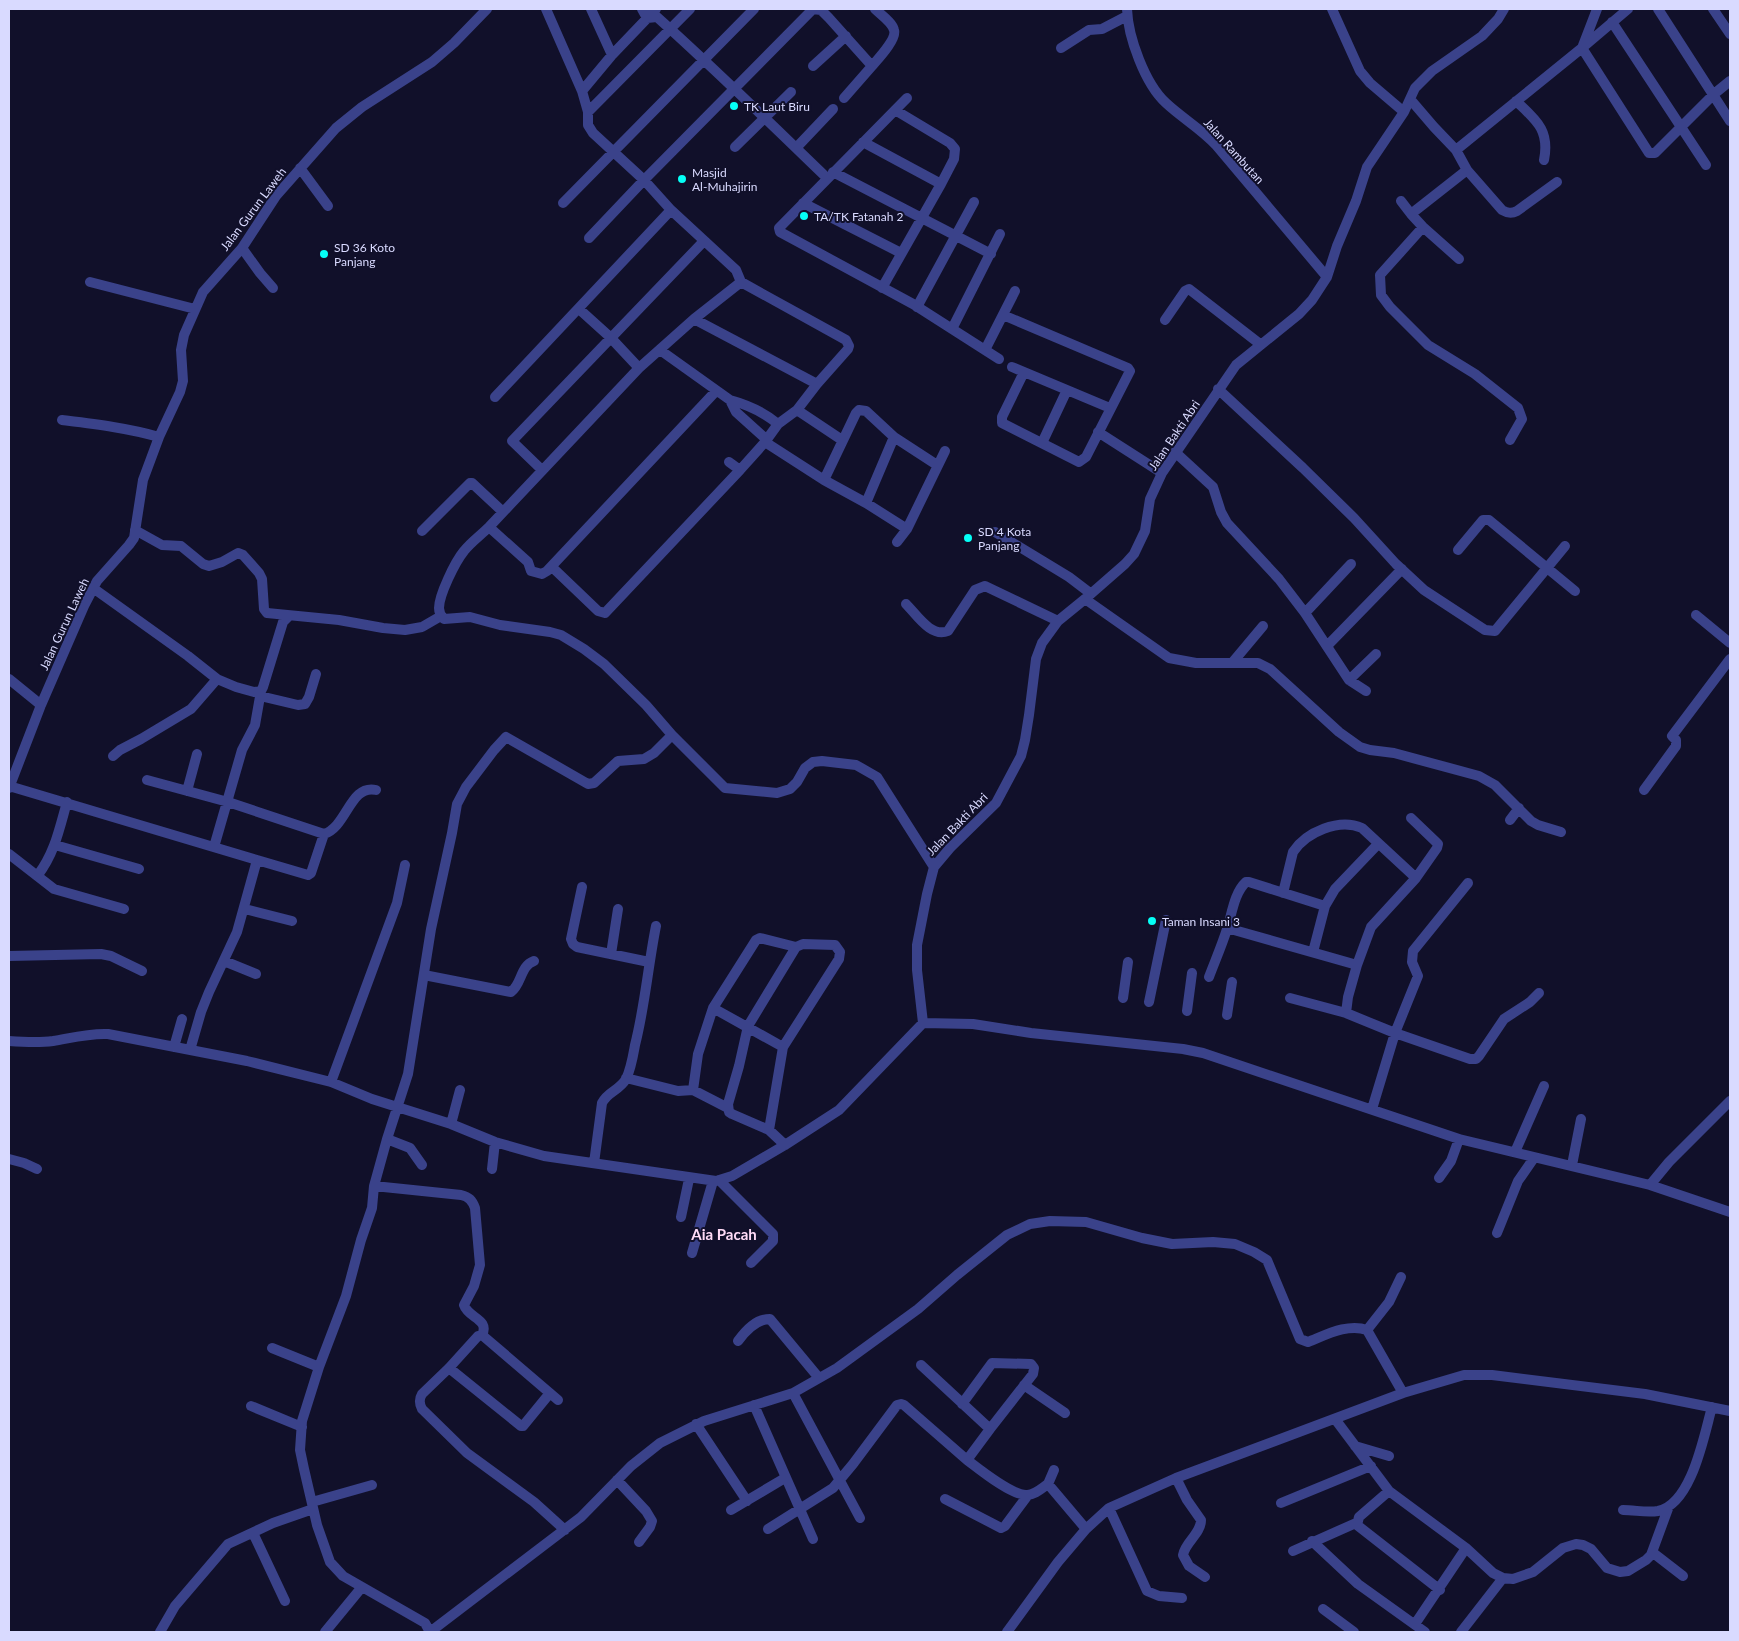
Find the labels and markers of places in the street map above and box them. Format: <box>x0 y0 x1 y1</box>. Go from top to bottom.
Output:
place label: TK Laut Biru <box>744 99 810 114</box>
marker: TK Laut Biru <box>728 100 740 112</box>
place label: Masjid Al-Muhajirin <box>692 165 757 194</box>
marker: Masjid Al-Muhajirin <box>676 173 688 185</box>
place label: TA/TK Fatanah 2 <box>814 209 903 224</box>
marker: TA/TK Fatanah 2 <box>798 210 810 222</box>
place label: SD 36 Koto Panjang <box>334 240 395 269</box>
marker: SD 36 Koto Panjang <box>318 248 330 260</box>
place label: SD 4 Kota Panjang <box>978 524 1031 553</box>
marker: SD 4 Kota Panjang <box>962 532 974 544</box>
place label: Taman Insani 3 <box>1162 914 1240 929</box>
marker: Taman Insani 3 <box>1146 915 1158 927</box>

